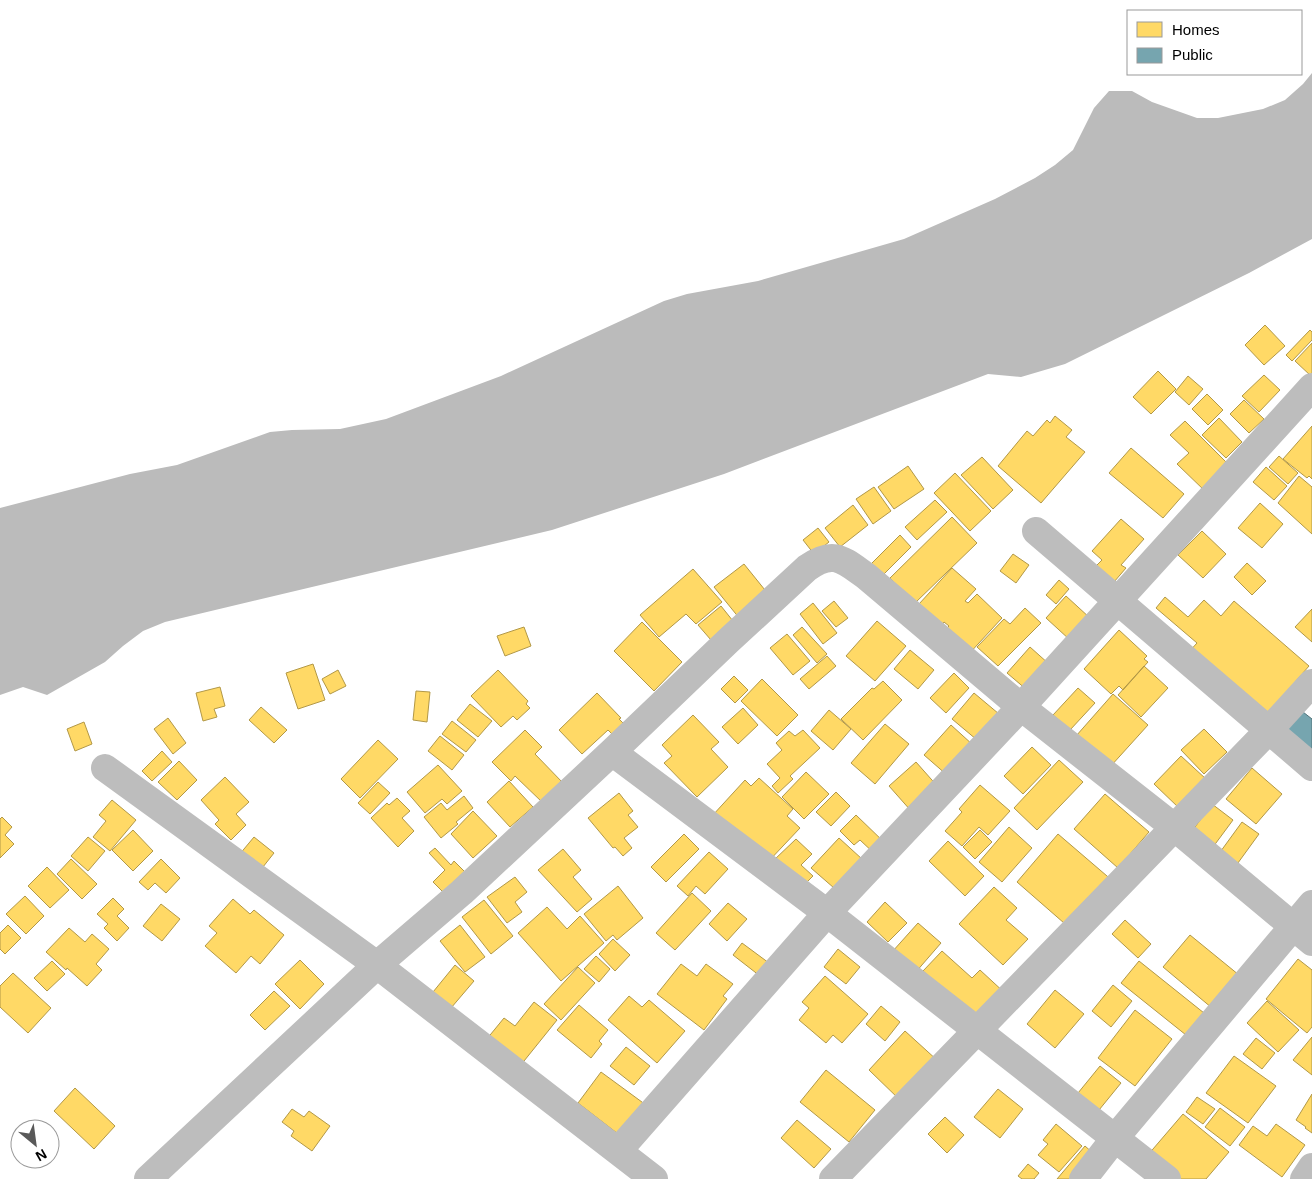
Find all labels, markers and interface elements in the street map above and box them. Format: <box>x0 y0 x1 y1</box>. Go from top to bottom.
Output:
legend <box>1127 10 1302 75</box>
text: Homes <box>1172 21 1220 38</box>
text: Public <box>1172 46 1213 63</box>
north arrow <box>10 1119 60 1169</box>
text: N <box>33 1146 50 1165</box>

